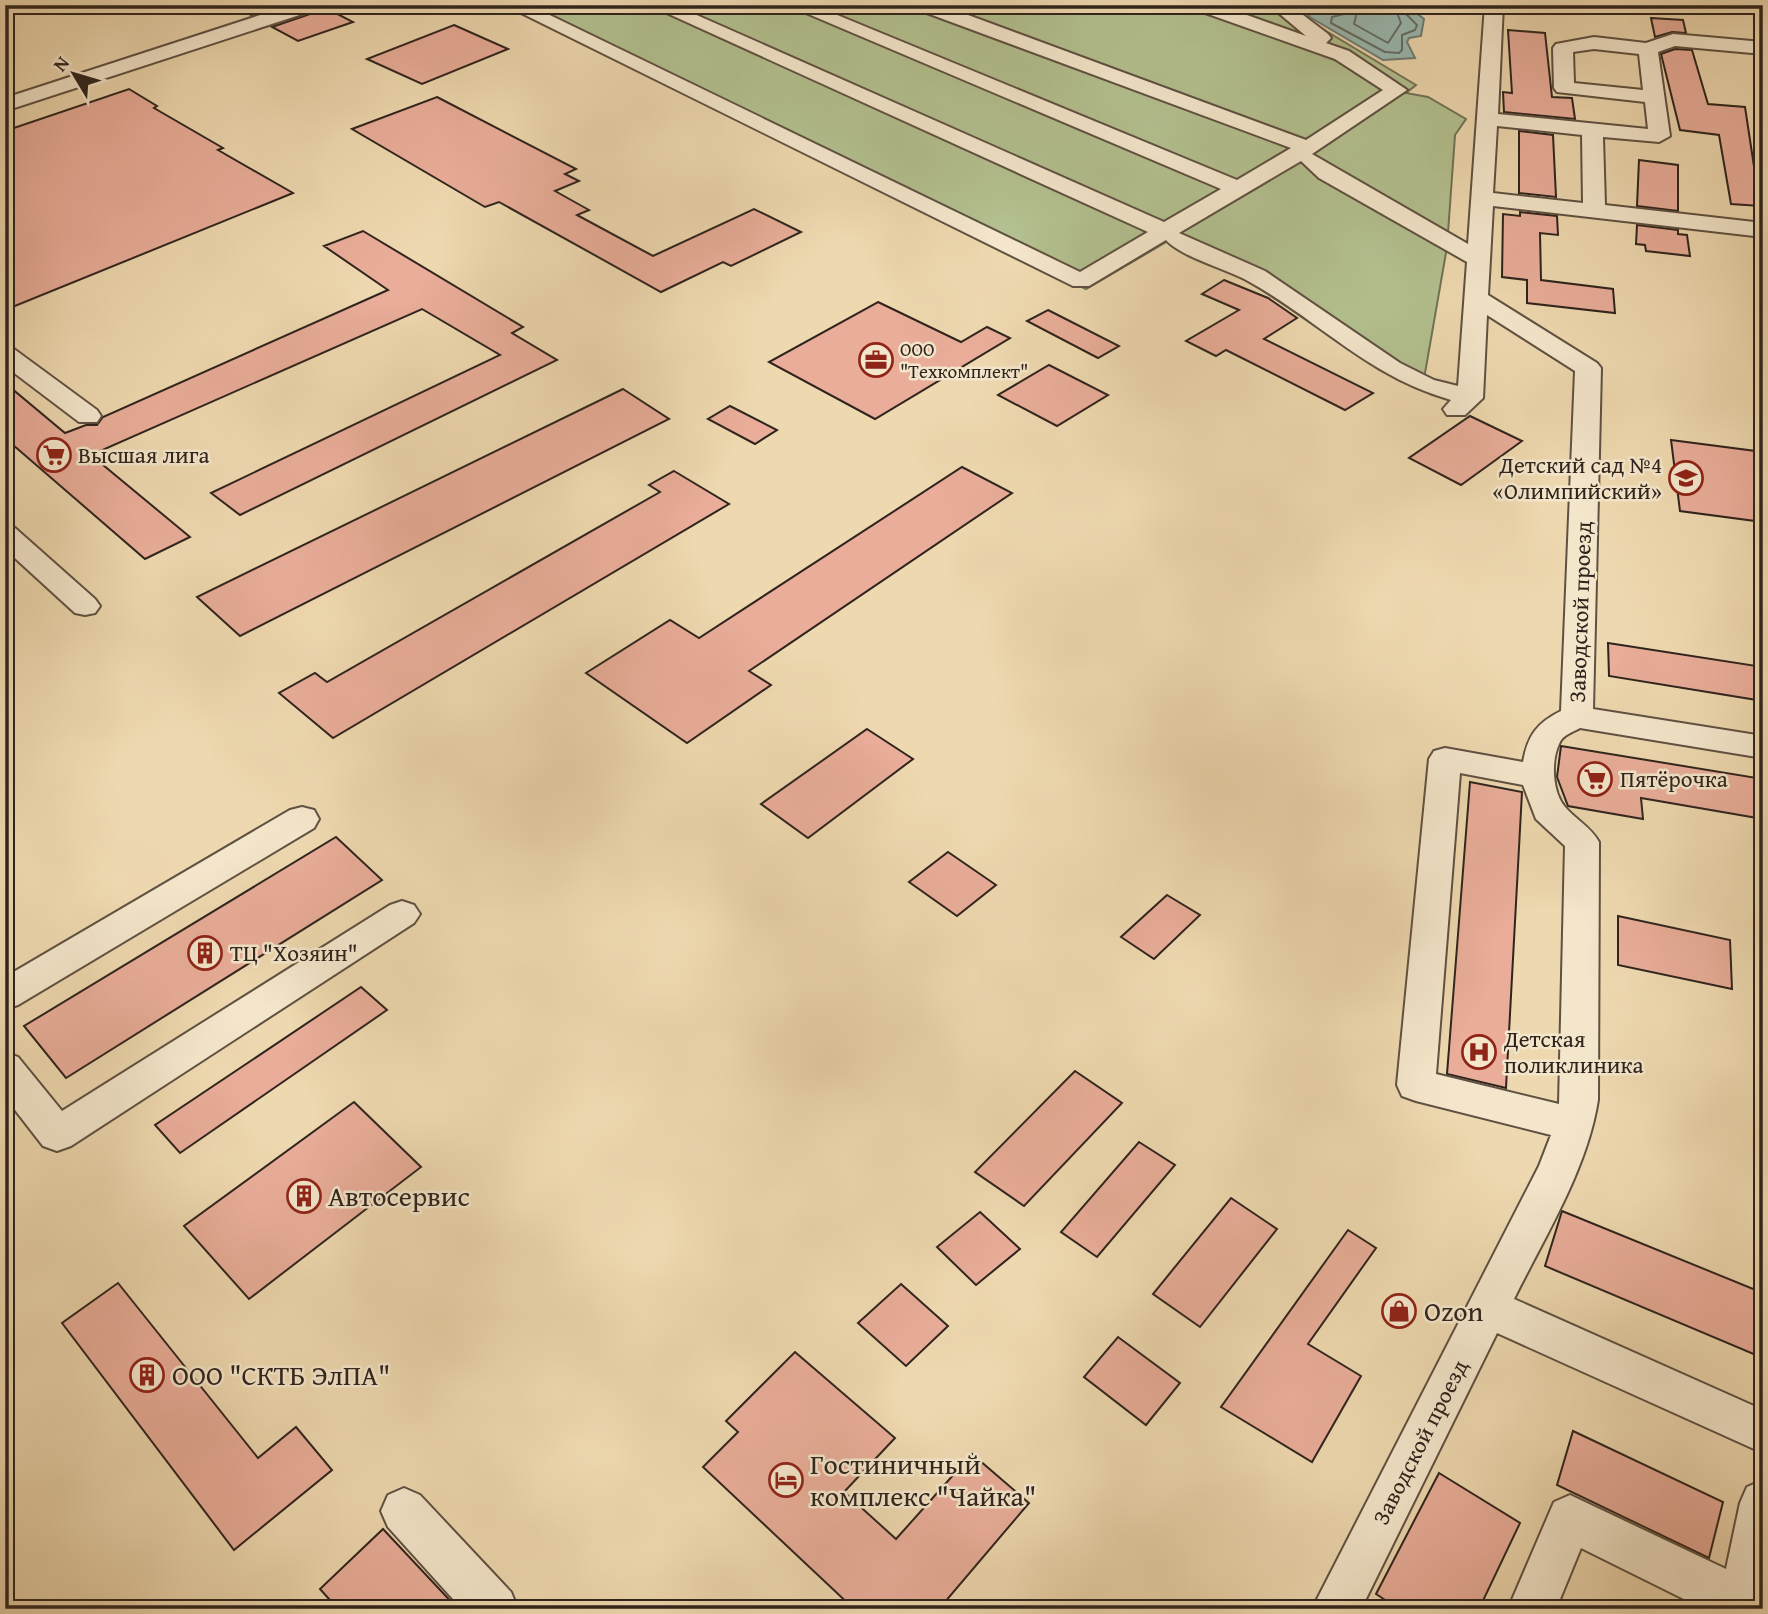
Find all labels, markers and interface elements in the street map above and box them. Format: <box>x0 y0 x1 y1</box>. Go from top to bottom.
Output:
north arrow <box>38 38 108 108</box>
text: N <box>46 50 76 77</box>
place label: ООО "Техкомплект" <box>900 335 1028 385</box>
office icon: ООО "Техкомплект" <box>857 341 895 379</box>
supermarket icon: Высшая лига <box>35 436 73 474</box>
place label: Высшая лига <box>78 438 209 471</box>
place label: Детский сад №4 «Олимпийский» <box>1493 448 1662 507</box>
school or university icon: Детский сад №4 «Олимпийский» <box>1667 459 1705 497</box>
street label: Заводской проезд <box>1560 520 1599 703</box>
supermarket icon: Пятёрочка <box>1576 760 1614 798</box>
place label: Пятёрочка <box>1620 762 1728 795</box>
building icon: ТЦ "Хозяин" <box>186 934 224 972</box>
place label: ТЦ "Хозяин" <box>230 936 358 969</box>
place label: Детская поликлиника <box>1503 1022 1643 1081</box>
hospital icon: Детская поликлиника <box>1460 1033 1498 1071</box>
place label: Автосервис <box>328 1175 470 1216</box>
building icon: Автосервис <box>285 1177 323 1215</box>
place label: Ozon <box>1424 1290 1484 1331</box>
shop icon: Ozon <box>1380 1292 1418 1330</box>
street label: Заводской проезд <box>1364 1353 1476 1530</box>
place label: ООО "СКТБ ЭлПА" <box>172 1354 390 1395</box>
building icon: ООО "СКТБ ЭлПА" <box>128 1356 166 1394</box>
place label: Гостиничный комплекс "Чайка" <box>810 1443 1036 1516</box>
hotel icon: Гостиничный комплекс "Чайка" <box>767 1461 805 1499</box>

